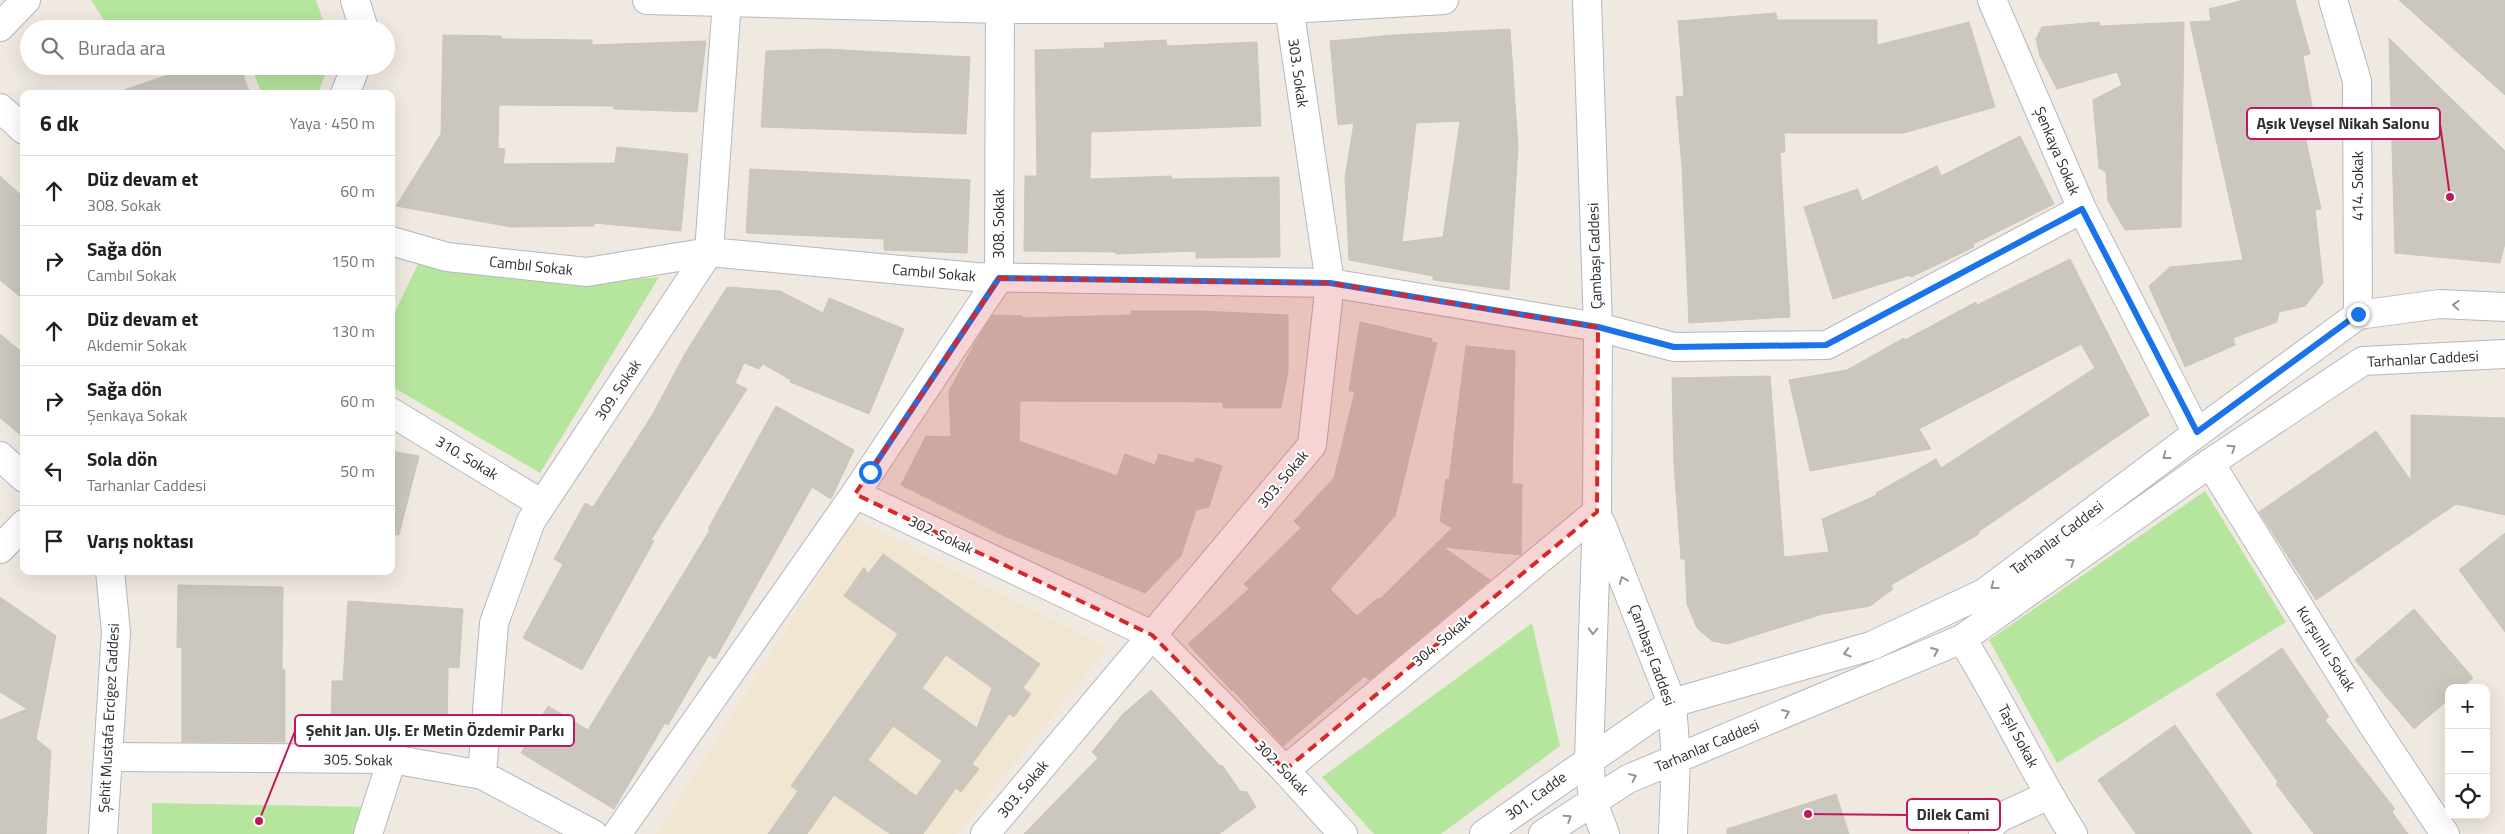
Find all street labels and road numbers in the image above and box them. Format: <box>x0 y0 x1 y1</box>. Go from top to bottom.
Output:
street label: 303. Sokak <box>1282 37 1315 109</box>
street label: Şenkaya Sokak <box>2028 103 2086 199</box>
street label: 414. Sokak <box>2346 151 2369 221</box>
street label: 308. Sokak <box>987 189 1010 259</box>
street label: Çambaşı Caddesi <box>1581 202 1608 310</box>
street label: Cambıl Sokak <box>488 250 574 281</box>
street label: Cambıl Sokak <box>891 257 977 288</box>
street label: Tarhanlar Caddesi <box>2367 344 2479 373</box>
street label: 309. Sokak <box>589 354 647 425</box>
street label: 310. Sokak <box>431 430 503 485</box>
street label: 303. Sokak <box>1251 445 1314 513</box>
street label: Tarhanlar Caddesi <box>2005 495 2108 580</box>
street label: 302. Sokak <box>905 509 978 560</box>
street label: Çambaşı Caddesi <box>1623 601 1681 709</box>
street label: Kurşunlu Sokak <box>2291 601 2362 696</box>
street label: 304. Sokak <box>1407 609 1475 672</box>
street label: Şehit Mustafa Ercigez Caddesi <box>92 623 125 813</box>
street label: Taşlı Sokak <box>1992 700 2045 772</box>
street label: Tarhanlar Caddesi <box>1651 713 1763 778</box>
street label: 302. Sokak <box>1250 735 1315 801</box>
street label: 305. Sokak <box>323 747 393 772</box>
street label: 303. Sokak <box>991 755 1054 823</box>
street label: 301. Cadde <box>1500 765 1571 826</box>

